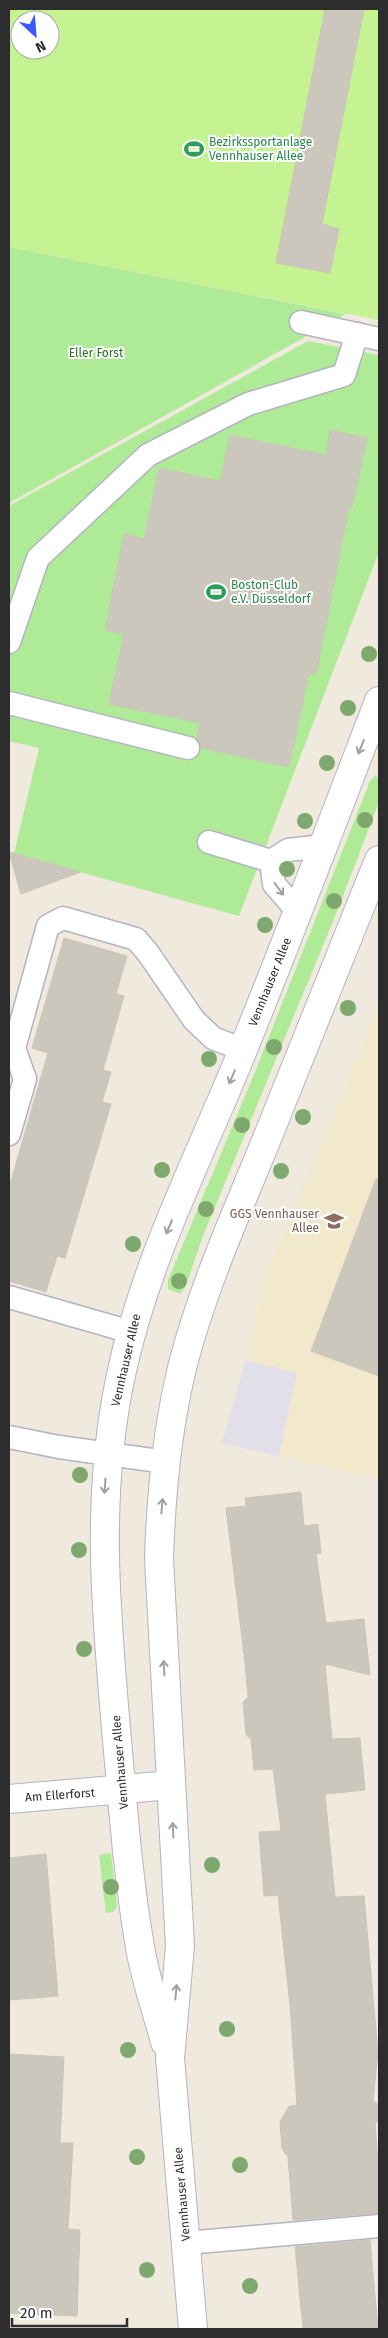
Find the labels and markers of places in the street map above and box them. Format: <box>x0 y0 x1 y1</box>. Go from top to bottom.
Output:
place label: Bezirkssportanlage Vennhauser Allee <box>209 135 312 163</box>
sports icon: Bezirkssportanlage Vennhauser Allee <box>183 138 205 160</box>
place label: Boston-Club e.V. Düsseldorf <box>231 578 311 606</box>
sports icon: Boston-Club e.V. Düsseldorf <box>205 581 227 603</box>
place label: GGS Vennhauser Allee <box>230 1207 319 1235</box>
school or university icon: GGS Vennhauser Allee <box>323 1210 345 1232</box>

